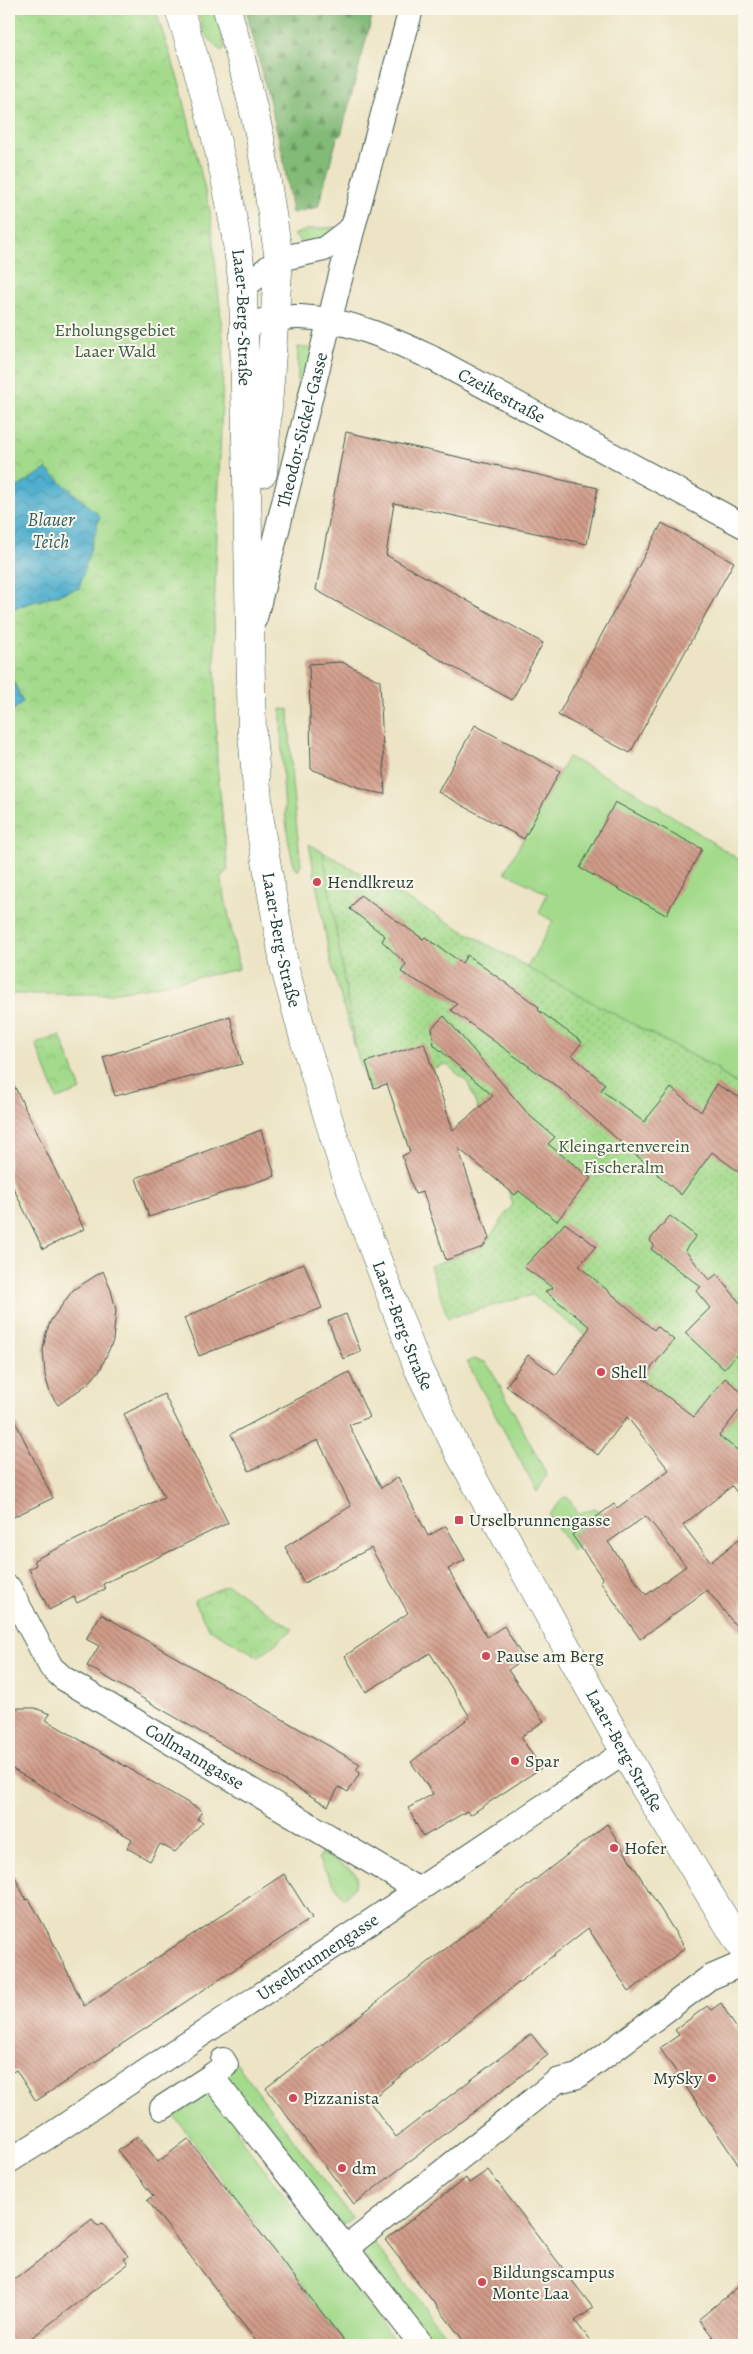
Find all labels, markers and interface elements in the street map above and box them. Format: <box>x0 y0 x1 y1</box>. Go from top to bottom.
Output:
street label: Laaer-Berg-Straße <box>226 247 257 386</box>
park label: Erholungsgebiet Laaer Wald <box>54 318 176 363</box>
street label: Theodor-Sickel-Gasse <box>271 349 333 510</box>
street label: Czeikestraße <box>454 362 550 429</box>
water label: Blauer Teich <box>27 507 76 555</box>
street label: Laaer-Berg-Straße <box>256 870 307 1010</box>
place label: Hendlkreuz <box>327 870 414 894</box>
marker: Hendlkreuz <box>311 876 323 888</box>
park label: Kleingartenverein Fischeralm <box>558 1134 690 1179</box>
street label: Laaer-Berg-Straße <box>367 1257 439 1394</box>
place label: Shell <box>611 1360 647 1384</box>
marker: Shell <box>595 1366 607 1378</box>
place label: Urselbrunnengasse <box>469 1508 611 1532</box>
marker: Urselbrunnengasse <box>453 1514 465 1526</box>
place label: Pause am Berg <box>496 1644 604 1668</box>
marker: Pause am Berg <box>480 1650 492 1662</box>
street label: Laaer-Berg-Straße <box>580 1685 669 1817</box>
street label: Collmanngasse <box>141 1718 249 1795</box>
place label: Spar <box>525 1749 559 1773</box>
marker: Spar <box>509 1755 521 1767</box>
place label: Hofer <box>624 1836 667 1860</box>
marker: Hofer <box>608 1842 620 1854</box>
street label: Urselbrunnengasse <box>252 1908 383 2006</box>
place label: MySky <box>653 2066 703 2090</box>
marker: MySky <box>706 2072 718 2084</box>
place label: Pizzanista <box>303 2086 380 2110</box>
marker: Pizzanista <box>287 2092 299 2104</box>
place label: dm <box>352 2156 377 2180</box>
marker: dm <box>336 2162 348 2174</box>
place label: Bildungscampus Monte Laa <box>492 2260 615 2305</box>
marker: Bildungscampus Monte Laa <box>476 2276 488 2288</box>

